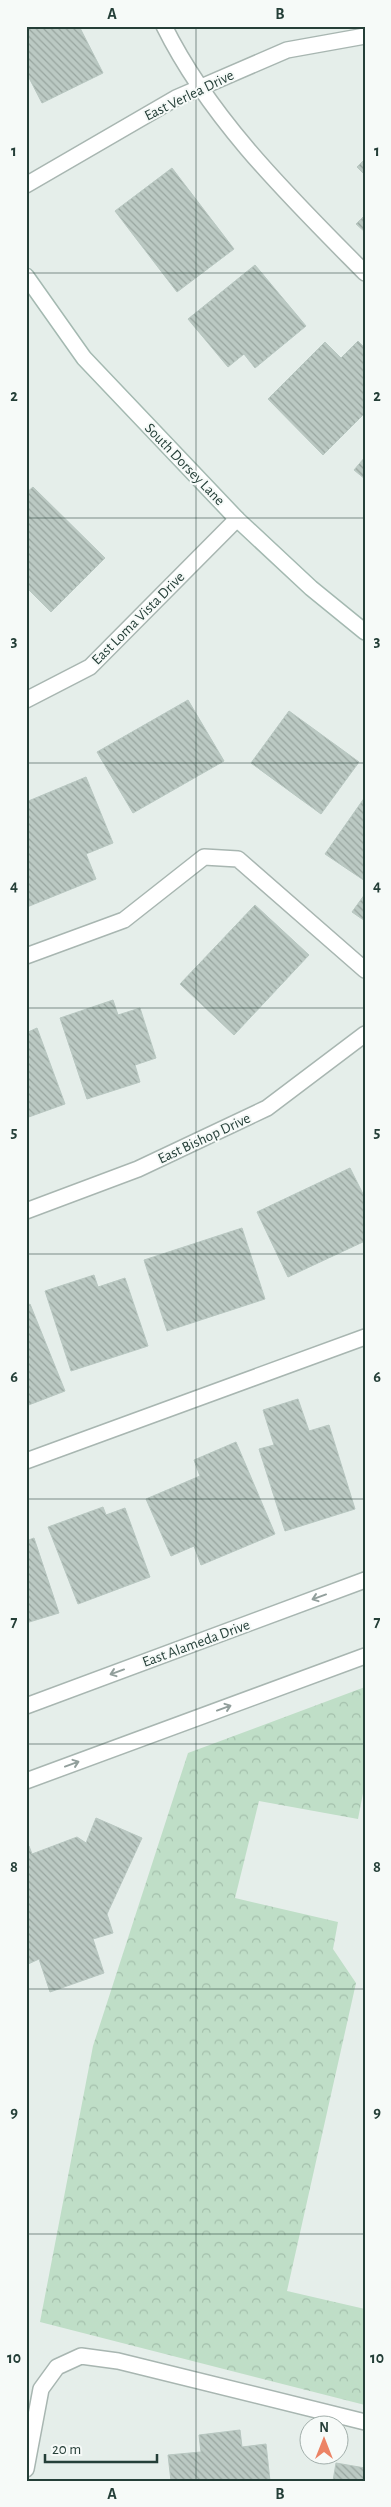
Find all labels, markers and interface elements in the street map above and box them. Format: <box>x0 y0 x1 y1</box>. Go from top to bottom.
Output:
text: A <box>107 6 117 22</box>
text: B <box>275 6 285 22</box>
street label: East Verlea Drive <box>142 67 236 124</box>
text: 1 <box>11 143 17 159</box>
text: 1 <box>374 143 380 159</box>
text: 2 <box>10 388 18 404</box>
text: 2 <box>373 388 381 404</box>
street label: South Dorsey Lane <box>142 420 227 508</box>
street label: East Loma Vista Drive <box>89 569 188 668</box>
text: 3 <box>11 633 18 649</box>
text: 3 <box>374 633 381 649</box>
text: 4 <box>10 878 18 894</box>
text: 4 <box>373 878 381 894</box>
street label: East Bishop Drive <box>156 1110 253 1166</box>
text: 5 <box>11 1124 18 1140</box>
text: 5 <box>374 1124 381 1140</box>
text: 6 <box>10 1369 18 1385</box>
text: 6 <box>373 1369 381 1385</box>
one-way arrow <box>312 1593 327 1602</box>
text: 7 <box>11 1614 18 1630</box>
text: 7 <box>374 1614 381 1630</box>
street label: East Alameda Drive <box>140 1617 252 1670</box>
one-way arrow <box>110 1668 126 1677</box>
one-way arrow <box>216 1703 232 1712</box>
one-way arrow <box>64 1759 79 1768</box>
text: 8 <box>10 1859 18 1875</box>
text: 8 <box>373 1859 381 1875</box>
text: 9 <box>10 2104 18 2120</box>
text: 9 <box>373 2104 381 2120</box>
text: 10 <box>7 2350 21 2366</box>
text: 10 <box>370 2350 384 2366</box>
north arrow <box>298 2414 348 2464</box>
text: N <box>319 2421 329 2435</box>
scale bar <box>45 2432 158 2464</box>
text: 20 m <box>52 2442 81 2457</box>
text: A <box>107 2486 117 2502</box>
text: B <box>275 2486 285 2502</box>

